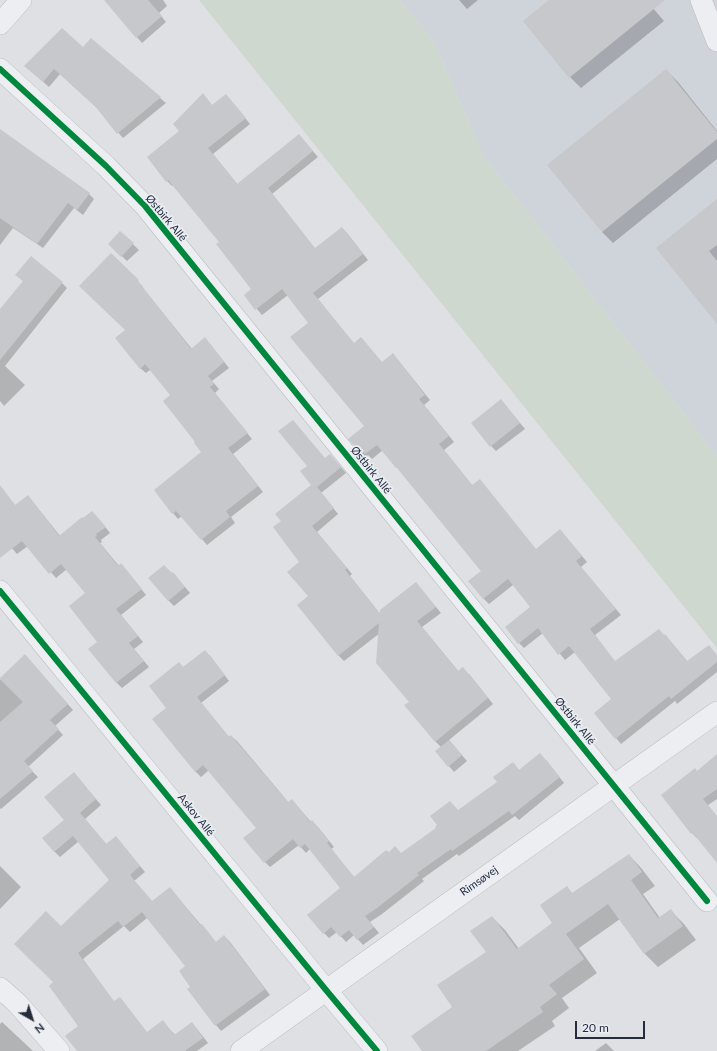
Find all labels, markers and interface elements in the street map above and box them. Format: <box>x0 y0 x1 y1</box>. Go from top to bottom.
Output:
street label: Østbirk Allé <box>143 192 189 244</box>
street label: Østbirk Allé <box>348 444 394 496</box>
street label: Østbirk Allé <box>552 695 598 747</box>
street label: Askov Allé <box>175 791 217 839</box>
street label: Rimsøvej <box>457 863 501 899</box>
north arrow <box>12 999 52 1039</box>
scale bar <box>577 1013 647 1039</box>
text: 20 m <box>582 1020 609 1035</box>
text: N <box>32 1021 47 1036</box>

